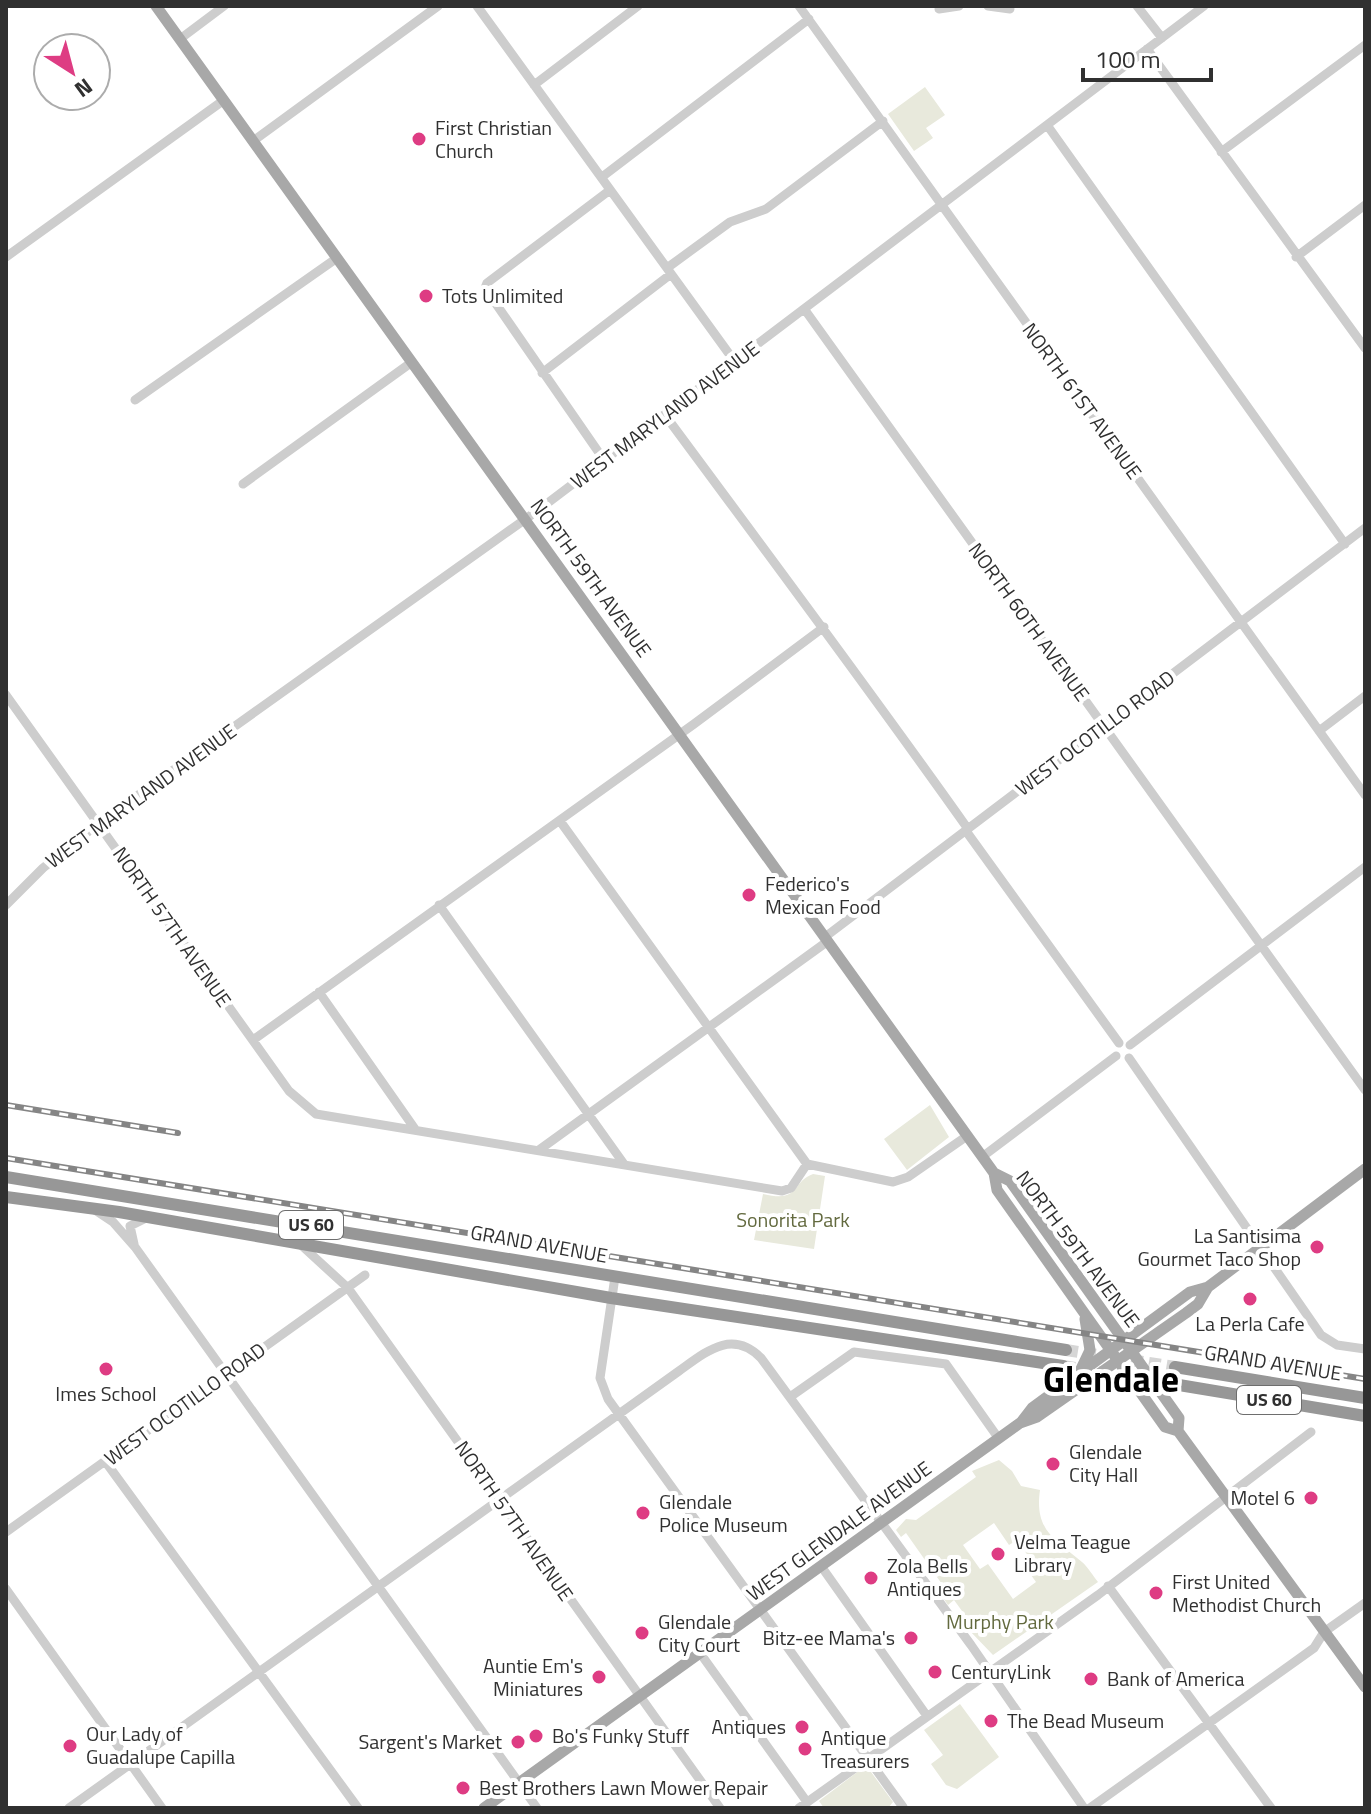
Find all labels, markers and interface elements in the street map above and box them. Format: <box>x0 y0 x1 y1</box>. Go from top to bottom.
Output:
north arrow <box>32 32 112 112</box>
scale bar <box>1083 32 1211 82</box>
text: 100 m <box>1095 41 1161 77</box>
text: N <box>68 70 100 106</box>
place label: First Christian Church <box>435 112 552 166</box>
marker: First Christian Church <box>410 130 428 148</box>
place label: Tots Unlimited <box>442 280 563 311</box>
marker: Tots Unlimited <box>417 287 435 305</box>
street label: NORTH 61ST AVENUE <box>1015 316 1150 485</box>
street label: WEST MARYLAND AVENUE <box>564 333 766 496</box>
street label: NORTH 59TH AVENUE <box>523 492 660 664</box>
street label: NORTH 60TH AVENUE <box>961 536 1098 708</box>
street label: WEST OCOTILLO ROAD <box>1008 662 1181 803</box>
street label: WEST MARYLAND AVENUE <box>39 716 243 876</box>
street label: NORTH 57TH AVENUE <box>105 840 239 1013</box>
place label: Federico's Mexican Food <box>765 868 881 922</box>
marker: Federico's Mexican Food <box>740 886 758 904</box>
street label: NORTH 59TH AVENUE <box>1009 1164 1148 1334</box>
park label: Sonorita Park <box>736 1204 850 1235</box>
road number: US 60 <box>279 1211 343 1239</box>
street label: GRAND AVENUE <box>468 1216 610 1271</box>
place label: La Santisima Gourmet Taco Shop <box>1137 1220 1301 1274</box>
marker: La Santisima Gourmet Taco Shop <box>1308 1238 1326 1256</box>
marker: La Perla Cafe <box>1241 1290 1259 1308</box>
place label: La Perla Cafe <box>1195 1308 1305 1339</box>
street label: WEST OCOTILLO ROAD <box>98 1334 272 1473</box>
street label: GRAND AVENUE <box>1202 1336 1344 1389</box>
district label: Glendale <box>1043 1351 1179 1406</box>
marker: Imes School <box>97 1360 115 1378</box>
place label: Imes School <box>55 1378 157 1409</box>
road number: US 60 <box>1237 1386 1301 1414</box>
street label: NORTH 57TH AVENUE <box>447 1434 581 1607</box>
place label: Glendale City Hall <box>1069 1436 1142 1490</box>
street label: WEST GLENDALE AVENUE <box>740 1453 938 1608</box>
marker: Glendale City Hall <box>1044 1455 1062 1473</box>
place label: Motel 6 <box>1230 1482 1295 1513</box>
place label: Glendale Police Museum <box>659 1486 788 1540</box>
marker: Motel 6 <box>1302 1489 1320 1507</box>
marker: Glendale Police Museum <box>634 1504 652 1522</box>
place label: Velma Teague Library <box>1014 1526 1131 1580</box>
marker: Velma Teague Library <box>989 1545 1007 1563</box>
place label: Zola Bells Antiques <box>887 1550 968 1604</box>
place label: First United Methodist Church <box>1172 1566 1321 1620</box>
marker: Zola Bells Antiques <box>862 1569 880 1587</box>
marker: First United Methodist Church <box>1147 1584 1165 1602</box>
place label: Glendale City Court <box>658 1606 740 1660</box>
park label: Murphy Park <box>946 1606 1054 1637</box>
place label: Bitz-ee Mama's <box>763 1622 895 1653</box>
marker: Glendale City Court <box>633 1624 651 1642</box>
marker: Bitz-ee Mama's <box>902 1629 920 1647</box>
place label: Auntie Em's Miniatures <box>483 1650 583 1704</box>
place label: CenturyLink <box>951 1656 1051 1687</box>
marker: CenturyLink <box>926 1663 944 1681</box>
place label: Bank of America <box>1107 1663 1244 1694</box>
marker: Auntie Em's Miniatures <box>590 1668 608 1686</box>
marker: Bank of America <box>1082 1670 1100 1688</box>
place label: The Bead Museum <box>1007 1705 1164 1736</box>
place label: Antiques <box>711 1711 786 1742</box>
marker: The Bead Museum <box>982 1712 1000 1730</box>
place label: Our Lady of Guadalupe Capilla <box>86 1718 235 1772</box>
marker: Antiques <box>793 1718 811 1736</box>
place label: Bo's Funky Stuff <box>552 1720 689 1751</box>
place label: Antique Treasurers <box>821 1722 910 1776</box>
place label: Sargent's Market <box>358 1726 502 1757</box>
marker: Bo's Funky Stuff <box>527 1727 545 1745</box>
marker: Sargent's Market <box>509 1733 527 1751</box>
marker: Our Lady of Guadalupe Capilla <box>61 1737 79 1755</box>
marker: Antique Treasurers <box>796 1740 814 1758</box>
place label: Best Brothers Lawn Mower Repair <box>479 1772 768 1803</box>
marker: Best Brothers Lawn Mower Repair <box>454 1779 472 1797</box>

